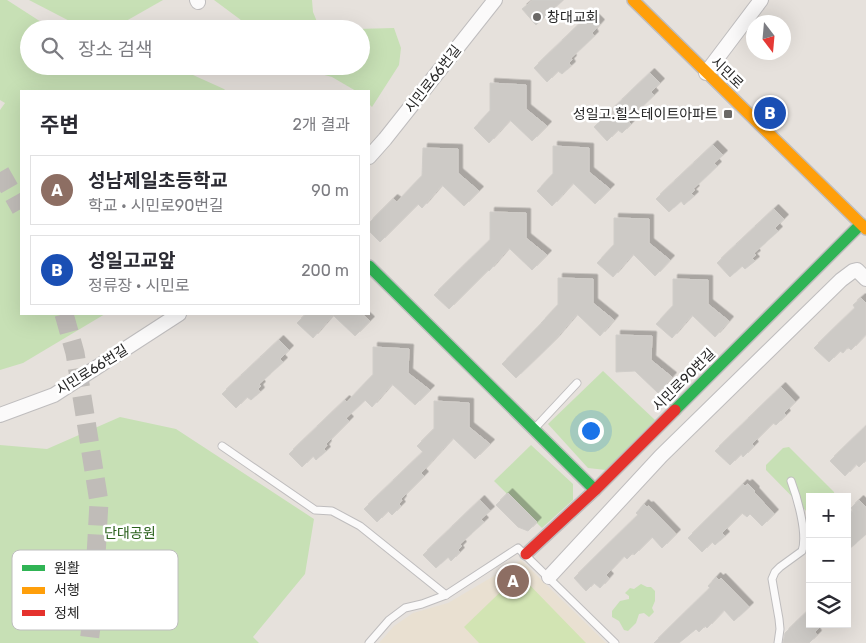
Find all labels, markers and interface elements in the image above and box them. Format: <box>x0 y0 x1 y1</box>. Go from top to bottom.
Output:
place label: 창대교회 <box>547 9 599 26</box>
marker: 창대교회 <box>531 11 543 23</box>
north arrow <box>746 15 791 60</box>
search box <box>20 20 370 75</box>
icon: search <box>38 34 66 62</box>
text: 장소 검색 <box>78 38 153 61</box>
street label: 시민로66번길 <box>401 42 465 116</box>
street label: 시민로 <box>707 53 747 93</box>
pin: B <box>754 94 786 132</box>
place label: 성일고.힐스테이트아파트 <box>573 106 718 123</box>
marker: 성일고.힐스테이트아파트 <box>722 108 734 120</box>
text: 주변 <box>40 112 79 137</box>
text: 2개 결과 <box>293 115 350 134</box>
text: 성남제일초등학교 <box>88 169 228 192</box>
text: A <box>51 181 63 200</box>
text: 90 m <box>311 181 349 200</box>
text: 학교 · 시민로90번길 <box>88 196 224 215</box>
text: 성일고교앞 <box>88 249 175 272</box>
text: B <box>51 261 63 280</box>
text: 200 m <box>301 261 349 280</box>
text: 정류장 · 시민로 <box>88 276 189 295</box>
street label: 시민로66번길 <box>53 341 131 399</box>
street label: 시민로90번길 <box>649 345 719 415</box>
your location <box>578 418 604 444</box>
map controls <box>806 493 851 628</box>
button: + <box>806 493 851 538</box>
park label: 단대공원 <box>104 525 156 542</box>
button: − <box>806 538 851 583</box>
legend <box>12 550 178 630</box>
text: 원활 <box>54 560 80 577</box>
pin: A <box>497 562 529 600</box>
text: 서행 <box>54 582 80 599</box>
button: layers <box>806 583 851 628</box>
text: 정체 <box>54 605 80 622</box>

